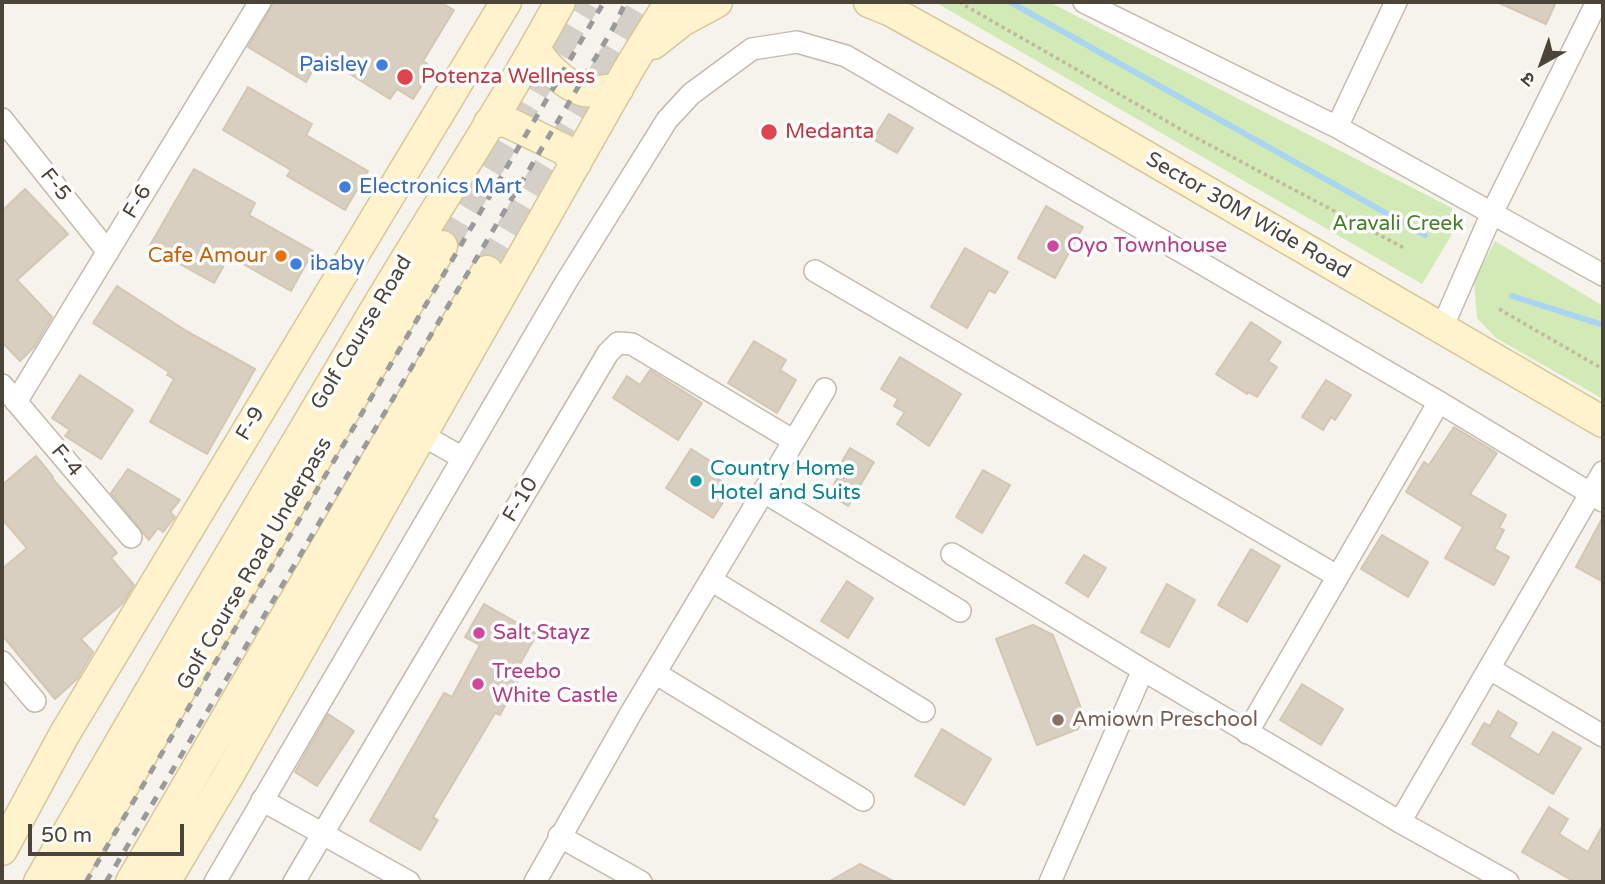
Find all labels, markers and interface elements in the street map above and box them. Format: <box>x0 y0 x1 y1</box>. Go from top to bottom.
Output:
north arrow <box>1507 28 1577 98</box>
place label: Paisley <box>299 52 368 78</box>
marker: Paisley <box>374 57 390 73</box>
place label: Potenza Wellness <box>421 64 595 90</box>
marker: Potenza Wellness <box>395 67 415 87</box>
text: उ <box>1517 67 1540 91</box>
place label: Medanta <box>785 119 874 145</box>
marker: Medanta <box>759 122 779 142</box>
street label: Sector 30M Wide Road <box>1141 147 1355 285</box>
street label: F-5 <box>34 164 76 206</box>
place label: Electronics Mart <box>359 174 522 200</box>
marker: Electronics Mart <box>337 179 353 195</box>
street label: F-6 <box>118 181 158 223</box>
park label: Aravali Creek <box>1332 211 1464 237</box>
place label: Oyo Townhouse <box>1067 233 1227 259</box>
marker: Oyo Townhouse <box>1045 238 1061 254</box>
place label: Cafe Amour <box>148 243 267 269</box>
marker: Cafe Amour <box>273 248 289 264</box>
street label: Golf Course Road <box>306 251 418 415</box>
place label: ibaby <box>310 251 365 277</box>
marker: ibaby <box>288 256 304 272</box>
street label: F-9 <box>231 403 271 445</box>
street label: Golf Course Road Underpass <box>172 433 338 695</box>
street label: F-4 <box>45 440 87 482</box>
place label: Country Home Hotel and Suits <box>710 456 861 506</box>
street label: F-10 <box>498 473 544 527</box>
marker: Country Home Hotel and Suits <box>688 473 704 489</box>
place label: Salt Stayz <box>493 620 590 646</box>
marker: Salt Stayz <box>471 625 487 641</box>
place label: Treebo White Castle <box>492 659 618 709</box>
marker: Treebo White Castle <box>470 676 486 692</box>
place label: Amiown Preschool <box>1072 707 1258 733</box>
marker: Amiown Preschool <box>1050 712 1066 728</box>
scale bar <box>32 810 187 854</box>
text: 50 m <box>41 823 92 848</box>

